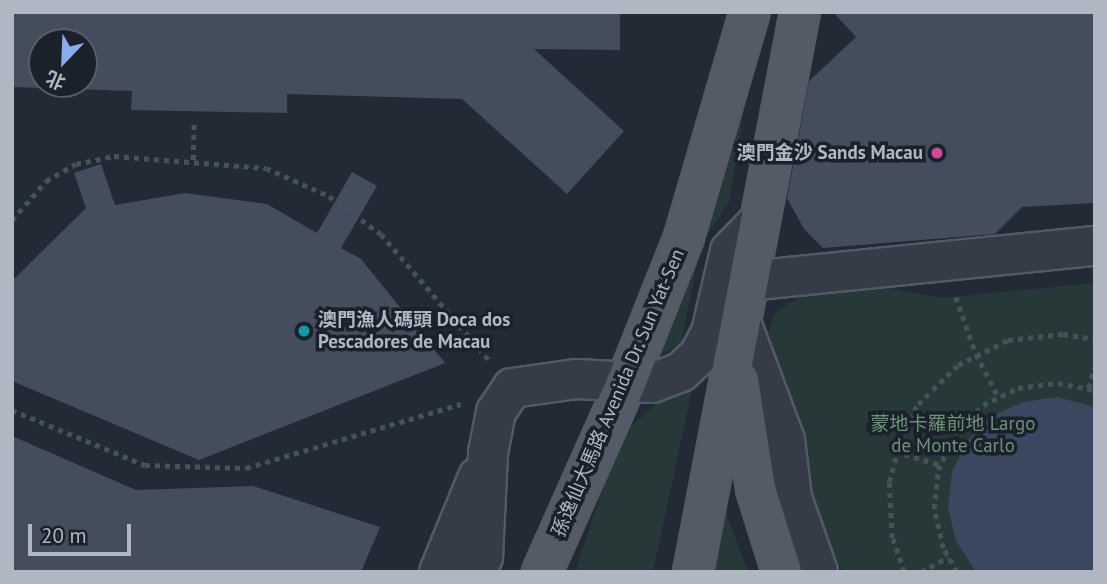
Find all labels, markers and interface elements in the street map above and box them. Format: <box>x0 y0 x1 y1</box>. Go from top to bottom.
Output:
north arrow <box>28 28 98 98</box>
text: 北 <box>42 66 69 95</box>
place label: 澳門金沙 Sands Macau <box>737 142 923 164</box>
marker: 澳門金沙 Sands Macau <box>929 145 945 161</box>
street label: 孫逸仙大馬路 Avenida Dr. Sun Yat-Sen <box>546 245 690 541</box>
place label: 澳門漁人碼頭 Doca dos Pescadores de Macau <box>318 309 510 353</box>
marker: 澳門漁人碼頭 Doca dos Pescadores de Macau <box>296 323 312 339</box>
park label: 蒙地卡羅前地 Largo de Monte Carlo <box>871 413 1035 457</box>
scale bar <box>32 510 135 554</box>
text: 20 m <box>41 522 87 549</box>

